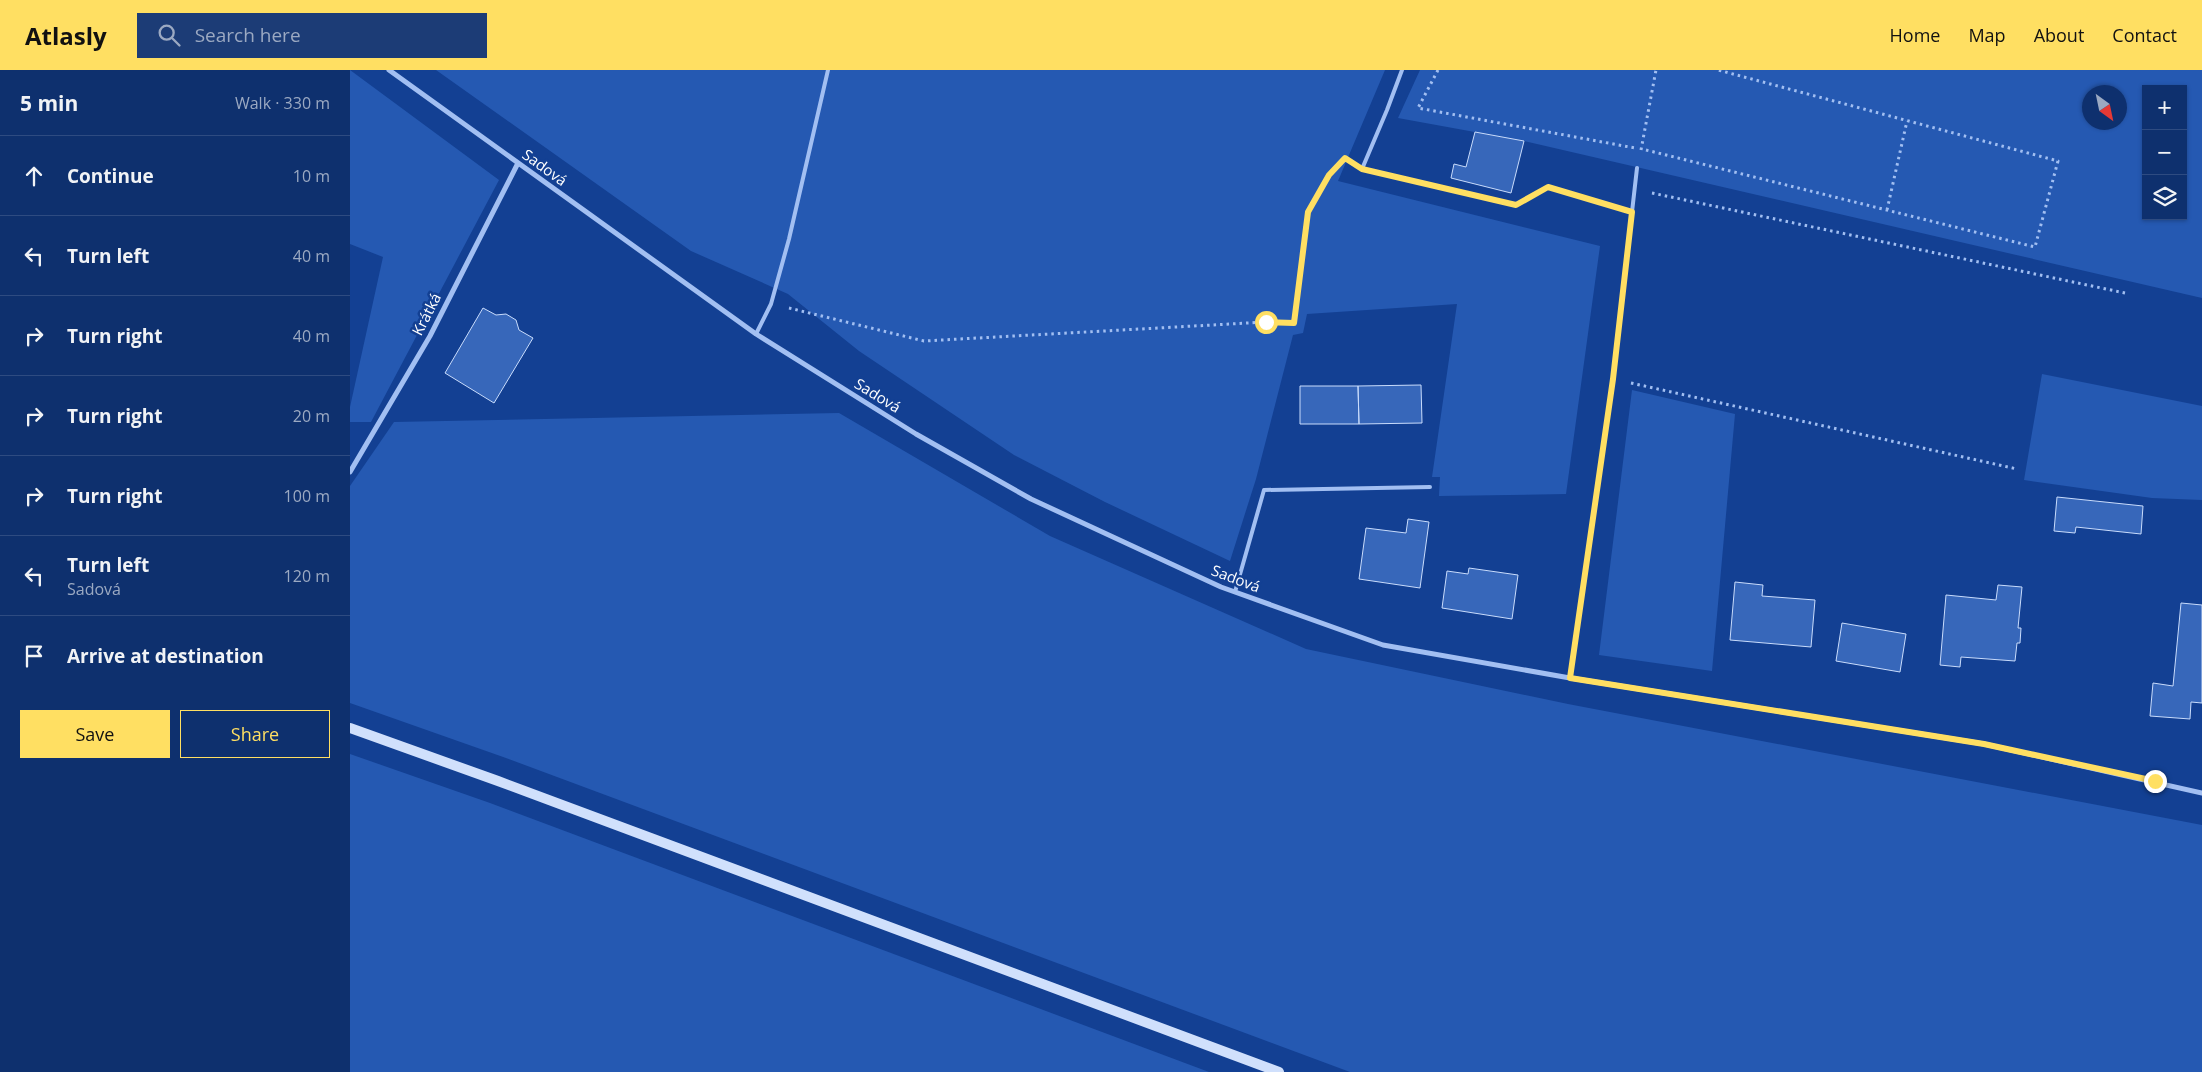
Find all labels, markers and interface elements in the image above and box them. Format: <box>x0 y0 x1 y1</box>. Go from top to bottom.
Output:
search box <box>137 13 487 58</box>
text: Atlasly <box>25 19 107 52</box>
icon: search <box>155 21 183 49</box>
text: Search here <box>195 22 301 48</box>
text: Home <box>1890 23 1940 47</box>
text: Map <box>1968 23 2006 47</box>
text: About <box>2034 23 2084 47</box>
text: Contact <box>2112 23 2177 47</box>
north arrow <box>2082 85 2127 130</box>
map controls <box>2142 85 2187 220</box>
button: + <box>2142 85 2187 130</box>
text: 5 min <box>20 89 78 117</box>
text: Walk · 330 m <box>235 92 330 114</box>
button: − <box>2142 130 2187 175</box>
street label: Sadová <box>519 144 571 190</box>
icon: ahead <box>20 162 48 190</box>
text: Continue <box>67 163 154 189</box>
text: 10 m <box>293 165 330 187</box>
button: layers <box>2142 175 2187 220</box>
icon: left <box>20 242 48 270</box>
text: Turn left <box>67 243 149 269</box>
text: 40 m <box>293 245 330 267</box>
street label: Krátká <box>407 289 445 339</box>
route start <box>1255 311 1278 334</box>
icon: right <box>20 322 48 350</box>
text: Turn right <box>67 323 162 349</box>
text: 40 m <box>293 325 330 347</box>
street label: Sadová <box>851 373 905 417</box>
icon: right <box>20 402 48 430</box>
text: Turn right <box>67 403 162 429</box>
text: 20 m <box>293 405 330 427</box>
icon: right <box>20 482 48 510</box>
text: Turn right <box>67 483 162 509</box>
text: 100 m <box>284 485 330 507</box>
text: Turn left <box>67 552 149 578</box>
street label: Sadová <box>1209 560 1263 596</box>
icon: left <box>20 562 48 590</box>
text: 120 m <box>284 565 330 587</box>
text: Sadová <box>67 578 121 600</box>
icon: arrive <box>20 642 48 670</box>
text: Arrive at destination <box>67 643 264 669</box>
button: Save <box>20 710 170 758</box>
button: Share <box>180 710 330 758</box>
route end <box>2144 770 2167 793</box>

